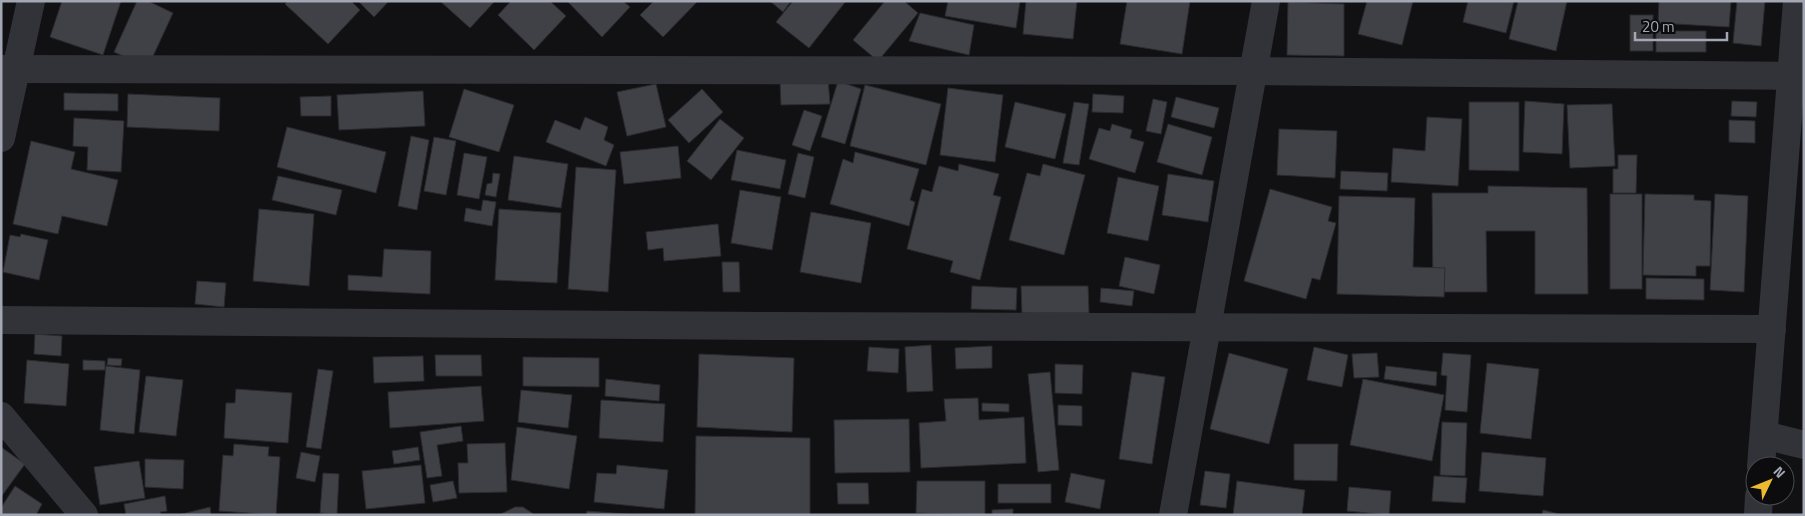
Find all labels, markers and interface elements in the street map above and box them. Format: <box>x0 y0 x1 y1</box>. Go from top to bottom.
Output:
scale bar <box>1635 10 1728 42</box>
text: 20 m <box>1642 15 1675 38</box>
north arrow <box>1745 456 1795 506</box>
text: N <box>1769 461 1791 483</box>

